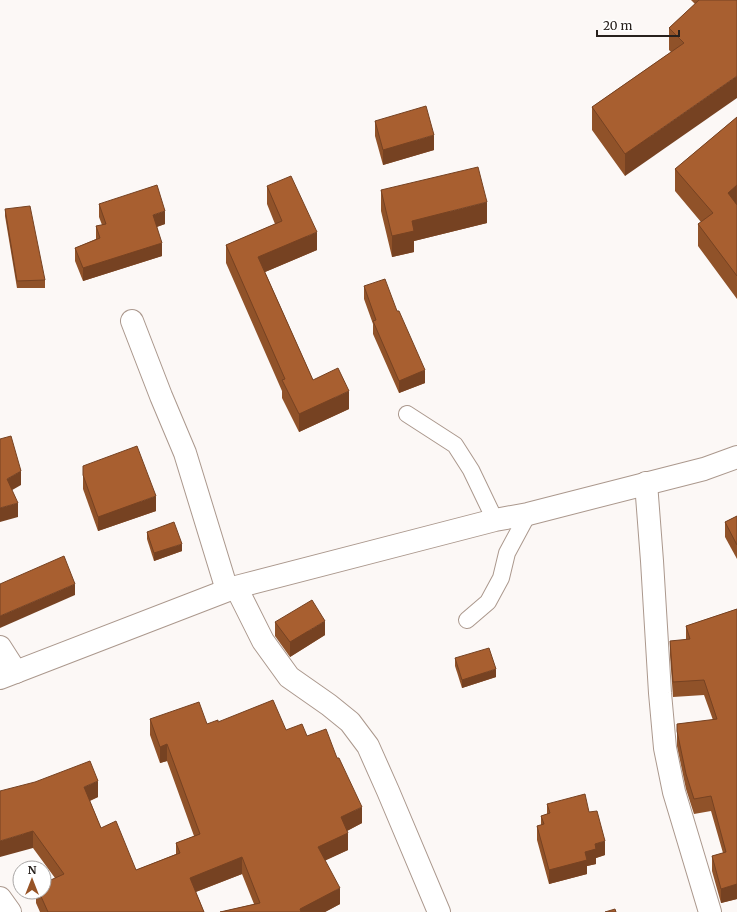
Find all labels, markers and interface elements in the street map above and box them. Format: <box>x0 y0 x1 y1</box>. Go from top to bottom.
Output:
scale bar <box>597 12 679 38</box>
text: 20 m <box>603 18 632 33</box>
north arrow <box>12 860 52 900</box>
text: N <box>28 863 37 877</box>

